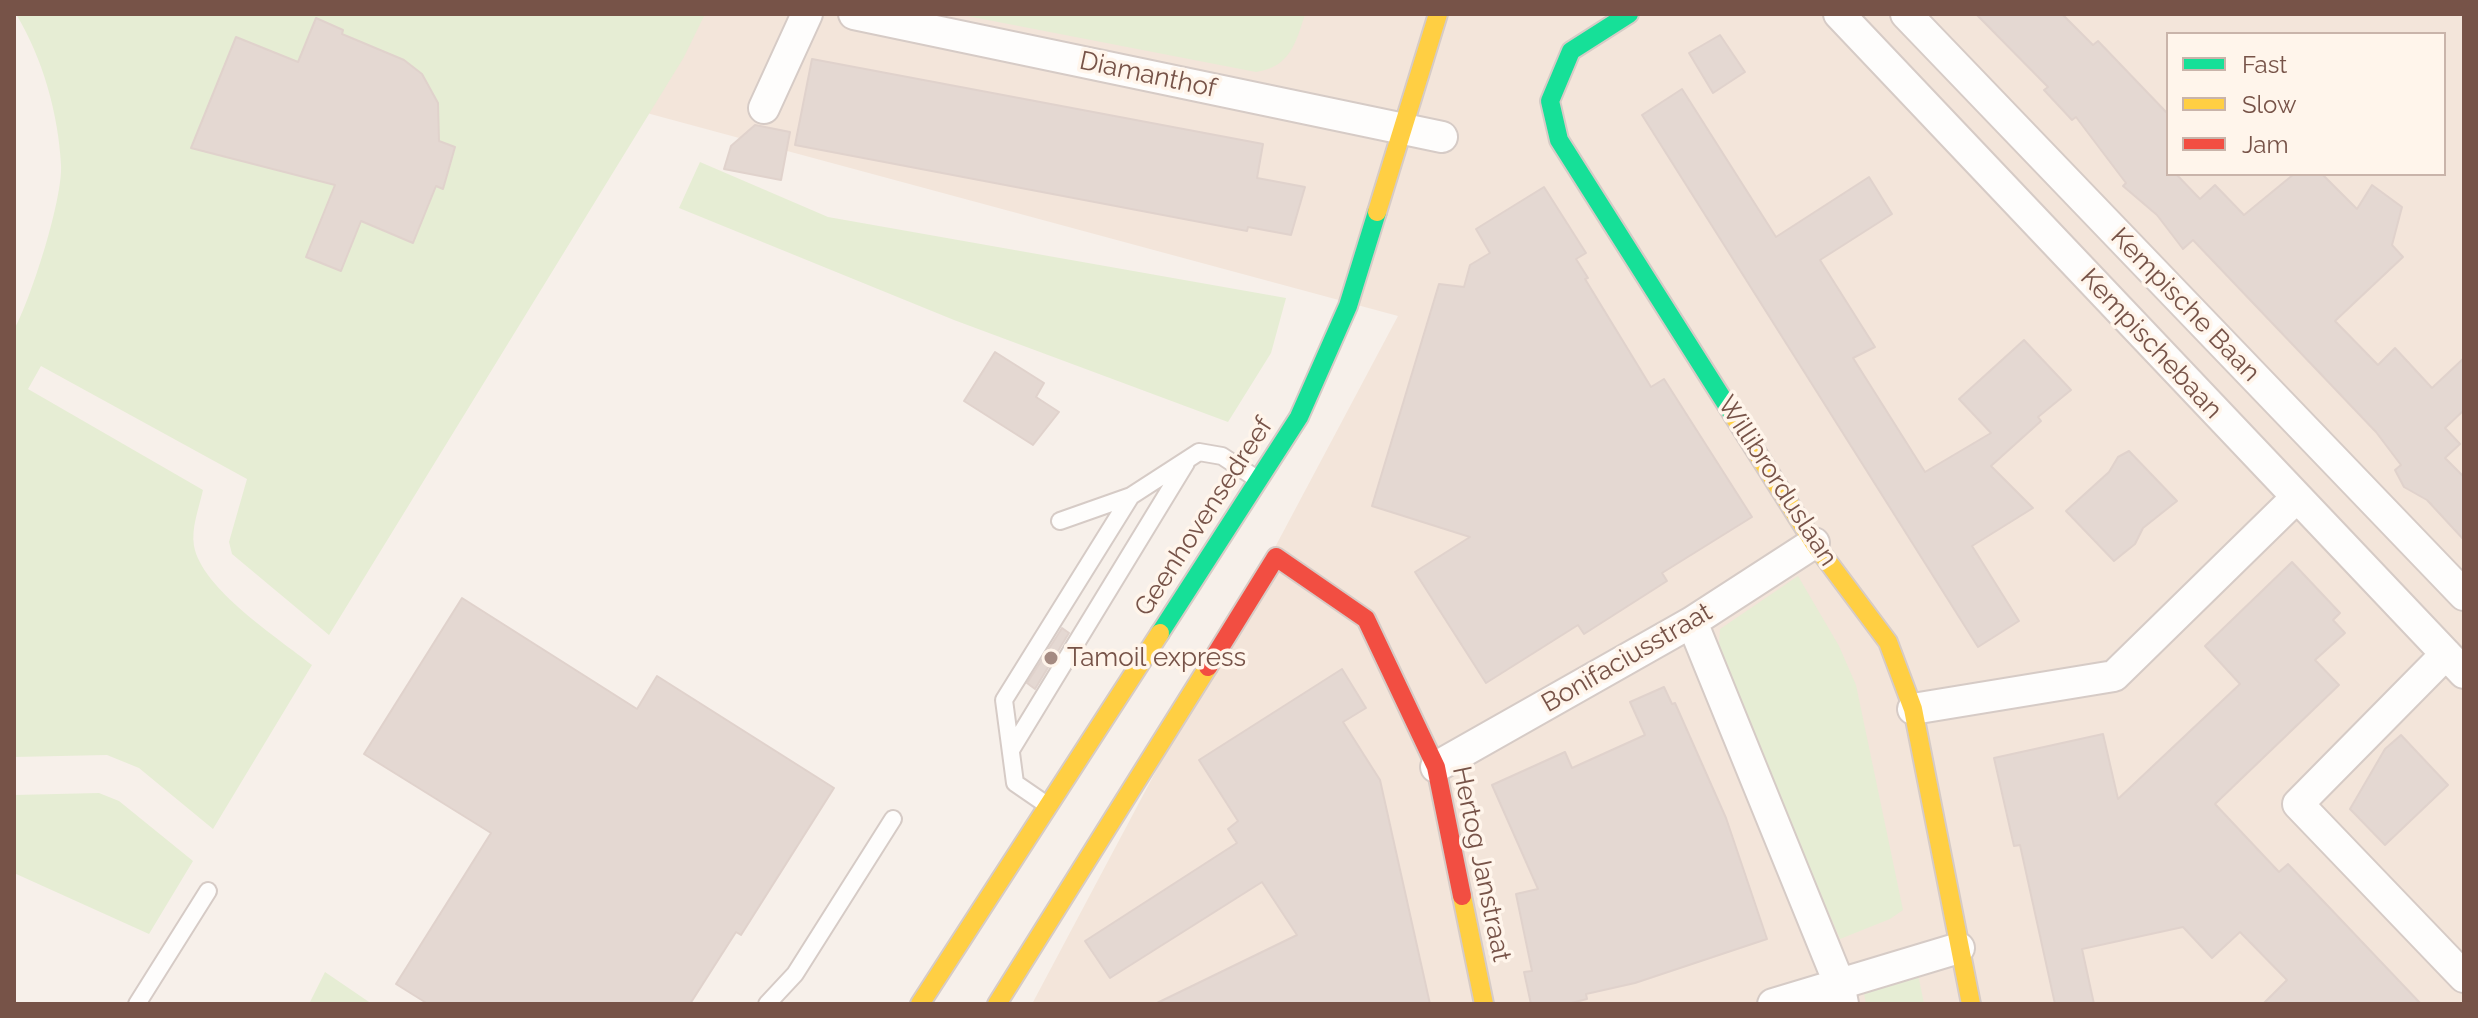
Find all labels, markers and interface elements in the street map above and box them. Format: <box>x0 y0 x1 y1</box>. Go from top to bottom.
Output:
legend <box>2166 32 2446 176</box>
street label: Diamanthof <box>1077 45 1219 105</box>
text: Fast <box>2242 50 2287 79</box>
text: Slow <box>2242 90 2296 119</box>
text: Jam <box>2242 130 2288 159</box>
street label: Kempische Baan <box>2104 222 2266 388</box>
street label: Kempischebaan <box>2074 263 2228 425</box>
street label: Willibrorduslaan <box>1710 390 1844 572</box>
street label: Geenhovensedreef <box>1128 412 1280 622</box>
street label: Bonifaciusstraat <box>1536 597 1718 719</box>
place label: Tamoil express <box>1067 642 1246 674</box>
marker: Tamoil express <box>1042 649 1060 667</box>
street label: Hertog Janstraat <box>1445 763 1517 965</box>

